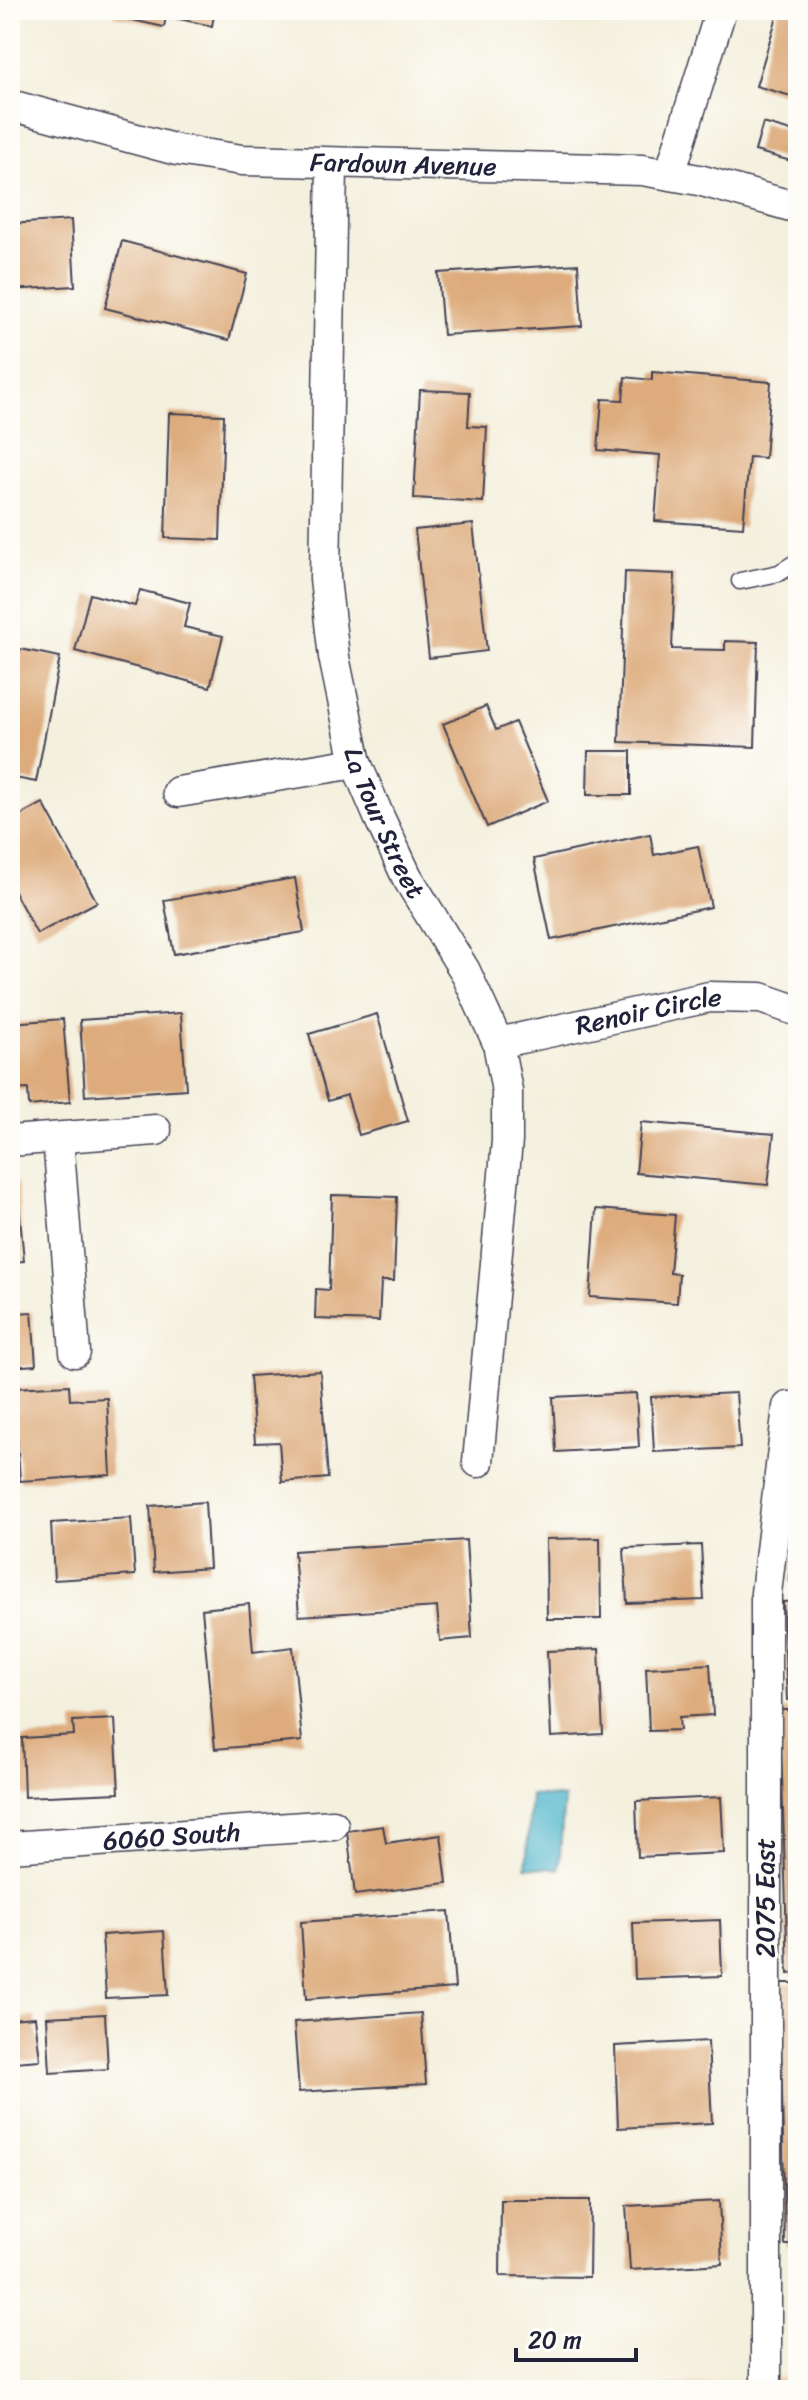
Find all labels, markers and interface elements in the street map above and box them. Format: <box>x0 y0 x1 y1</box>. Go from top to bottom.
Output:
street label: Fardown Avenue <box>309 139 497 189</box>
street label: La Tour Street <box>330 744 438 908</box>
street label: Renoir Circle <box>571 974 722 1049</box>
street label: 6060 South <box>101 1808 242 1864</box>
street label: 2075 East <box>742 1838 788 1958</box>
scale bar <box>516 2312 636 2362</box>
text: 20 m <box>528 2319 582 2361</box>

